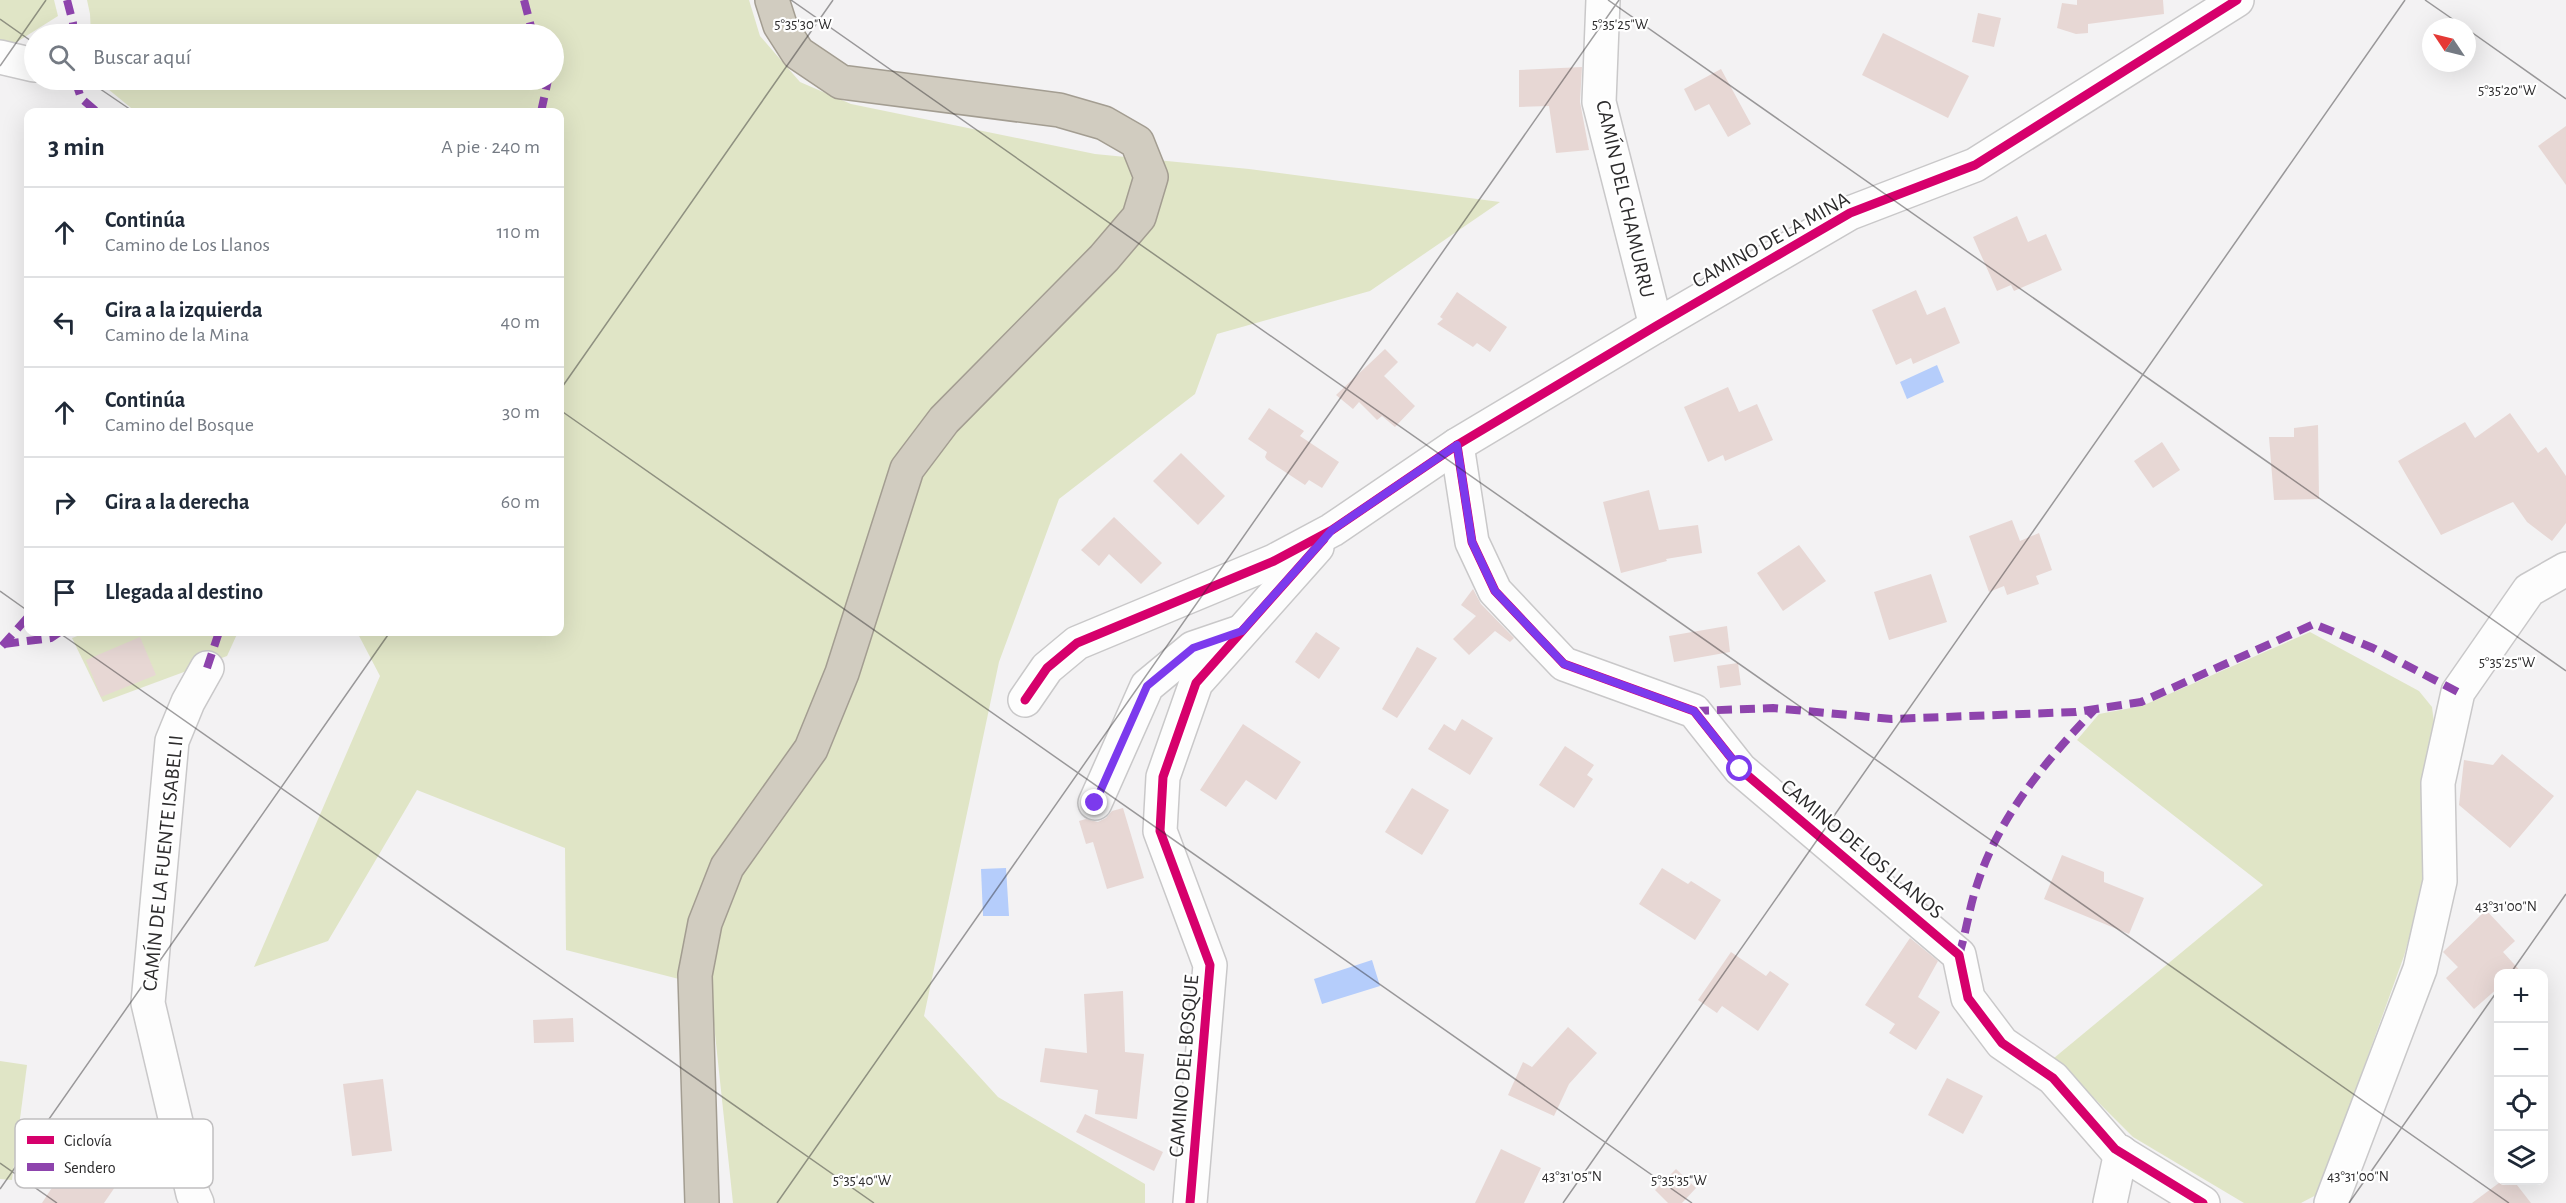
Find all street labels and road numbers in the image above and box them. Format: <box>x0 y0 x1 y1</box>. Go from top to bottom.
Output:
street label: CAMÍN DEL CHAMURRU <box>1592 98 1660 300</box>
street label: CAMINO DE LA MINA <box>1689 188 1853 292</box>
street label: CAMÍN DE LA FUENTE ISABEL II <box>137 734 187 992</box>
street label: CAMINO DE LOS LLANOS <box>1777 775 1947 923</box>
street label: CAMINO DEL BOSQUE <box>1166 974 1202 1158</box>

